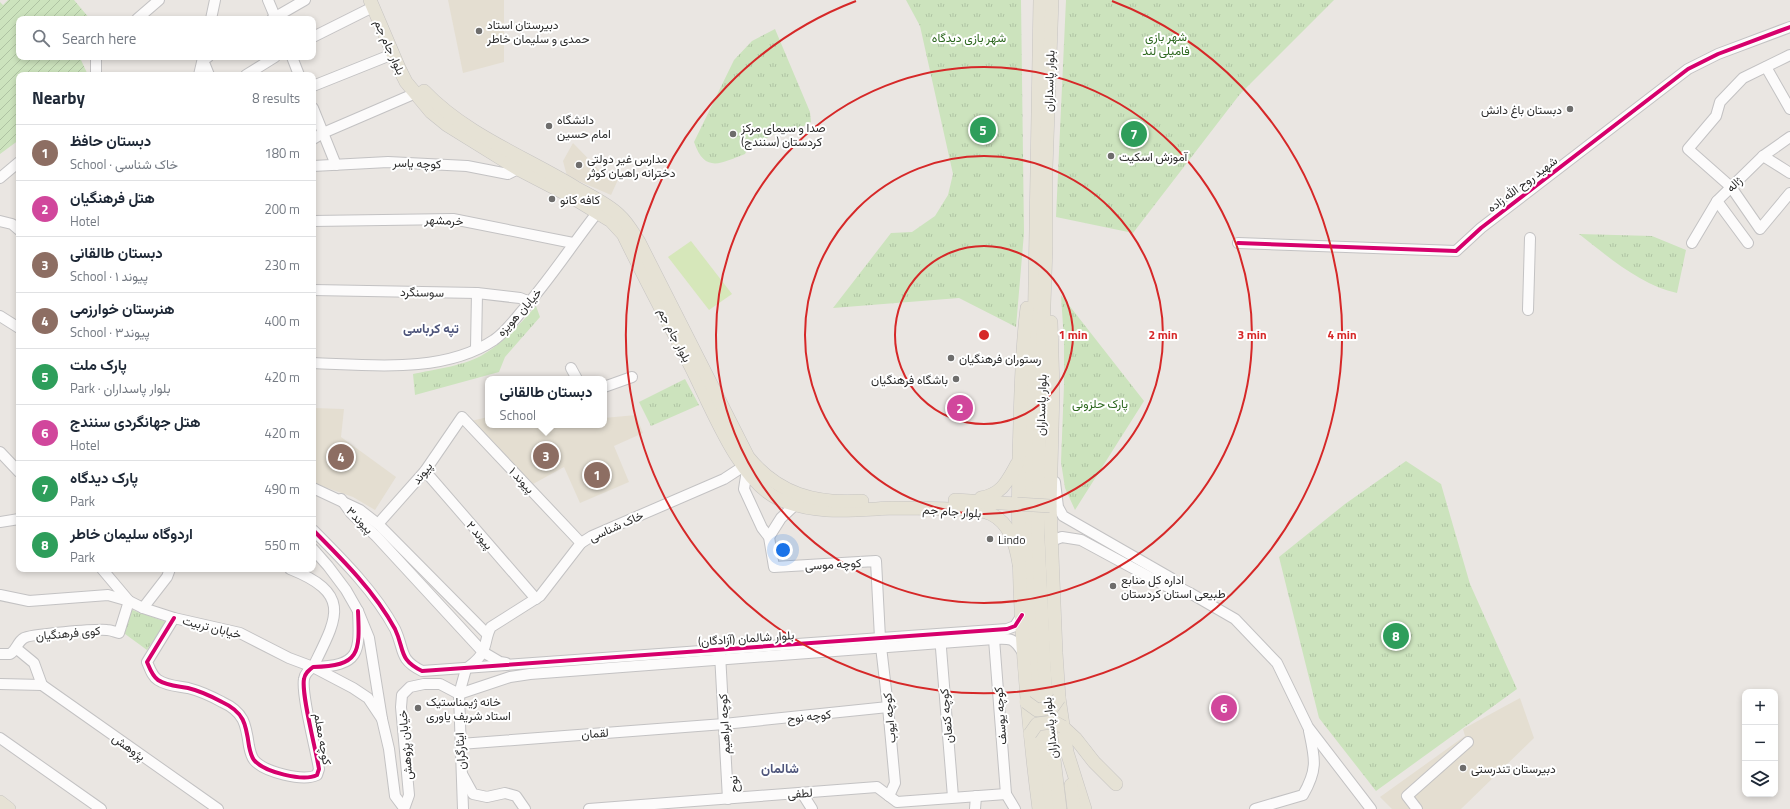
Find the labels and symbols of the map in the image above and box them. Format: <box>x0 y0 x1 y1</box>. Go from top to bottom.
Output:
place label: دبیرستان استاد حمدی و سلیمان خاطر <box>486 15 589 48</box>
street label: بلوار جام جم <box>369 16 411 78</box>
marker: دبیرستان استاد حمدی و سلیمان خاطر <box>474 26 484 36</box>
park label: شهر بازی فامیلی لند <box>1142 27 1190 60</box>
park label: شهر بازی دیدگاه <box>932 28 1006 47</box>
street label: بلوار پاسداران <box>1038 50 1060 112</box>
place label: دبستان باغ دانش <box>1481 100 1562 119</box>
marker: دبستان باغ دانش <box>1565 104 1575 114</box>
place label: دانشگاه امام حسین <box>557 110 611 143</box>
pin: 5 <box>970 115 996 145</box>
place label: صدا و سیمای مرکز کردستان (سنندج) <box>740 118 826 151</box>
pin: 7 <box>1121 119 1147 149</box>
marker: دانشگاه امام حسین <box>544 121 554 131</box>
marker: صدا و سیمای مرکز کردستان (سنندج) <box>728 129 738 139</box>
place label: آموزش اسکیت <box>1119 147 1189 166</box>
place label: مدارس غیر دولتی دخترانه راهیان کوثر <box>586 149 676 182</box>
marker: آموزش اسکیت <box>1106 151 1116 161</box>
street label: شهید روح الله زاده <box>1483 151 1561 217</box>
street label: کوچه یاسر <box>391 153 442 173</box>
marker: مدارس غیر دولتی دخترانه راهیان کوثر <box>574 160 584 170</box>
street label: ژاله <box>1722 171 1747 196</box>
place label: کافه کانو <box>560 190 600 209</box>
marker: کافه کانو <box>547 194 557 204</box>
street label: خرمشهر <box>423 209 464 231</box>
street label: سوسنگرد <box>400 282 444 302</box>
street label: خیابان هویزه <box>492 283 546 341</box>
street label: بلوار جام جم <box>653 304 697 366</box>
district label: تپه کرباسی <box>403 318 459 338</box>
text: 1 min <box>1058 325 1088 344</box>
text: 2 min <box>1148 325 1178 344</box>
text: 3 min <box>1237 325 1267 344</box>
text: 4 min <box>1327 325 1357 344</box>
centre of rings <box>977 328 991 342</box>
place label: رستوران فرهنگیان <box>959 349 1041 368</box>
marker: رستوران فرهنگیان <box>946 353 956 363</box>
place label: باشگاه فرهنگیان <box>871 370 948 389</box>
marker: باشگاه فرهنگیان <box>951 374 961 384</box>
street label: بلوار پاسداران <box>1030 374 1052 436</box>
pin: 2 <box>947 393 973 423</box>
park label: پارک حلزونی <box>1072 394 1128 413</box>
pin: 3 <box>533 441 559 471</box>
pin: 4 <box>328 442 354 472</box>
street label: پیوند <box>407 458 437 488</box>
pin: 1 <box>584 460 610 490</box>
street label: پیوند ۱ <box>505 462 539 498</box>
street label: بلوار جام جم <box>922 499 982 523</box>
street label: پیوند۳ <box>342 502 378 538</box>
street label: خاک شناسی <box>586 505 646 547</box>
street label: پیوند ۲ <box>462 516 498 554</box>
place label: Lindo <box>998 530 1026 549</box>
marker: Lindo <box>985 534 995 544</box>
your location <box>773 540 793 560</box>
street label: کوچه موسی <box>804 553 862 575</box>
place label: اداره کل منابع طبیعی استان کردستان <box>1121 570 1226 603</box>
marker: اداره کل منابع طبیعی استان کردستان <box>1108 581 1118 591</box>
street label: خیابان تربیت <box>181 611 243 643</box>
street label: کوی فرهنگیان <box>35 621 101 645</box>
pin: 8 <box>1383 621 1409 651</box>
street label: بلوار شالمان (آزادگان) <box>697 625 795 651</box>
street label: کوچه یوسف <box>989 686 1011 746</box>
street label: کوچه کنعان <box>934 688 958 744</box>
place label: خانه ژیمناستیک استاد شریف یاوری <box>426 692 511 725</box>
street label: کوچه ایوب <box>877 692 901 744</box>
street label: کوچه ابراهیم <box>713 693 735 755</box>
pin: 6 <box>1211 693 1237 723</box>
street label: بلوار پاسداران <box>1037 696 1063 760</box>
marker: خانه ژیمناستیک استاد شریف یاوری <box>413 703 423 713</box>
street label: کوچه نوح <box>786 704 832 728</box>
street label: خیابان پژوهش <box>392 709 418 781</box>
street label: کوچه معلم <box>309 712 337 766</box>
street label: لقمان <box>581 723 609 743</box>
street label: پژوهش <box>108 728 150 766</box>
street label: ایثارگران <box>450 732 470 770</box>
district label: شالمان <box>761 758 799 778</box>
place label: دبیرستان تندرستی <box>1471 759 1556 778</box>
marker: دبیرستان تندرستی <box>1458 763 1468 773</box>
street label: نوح <box>723 775 743 793</box>
street label: لطفی <box>787 783 813 803</box>

